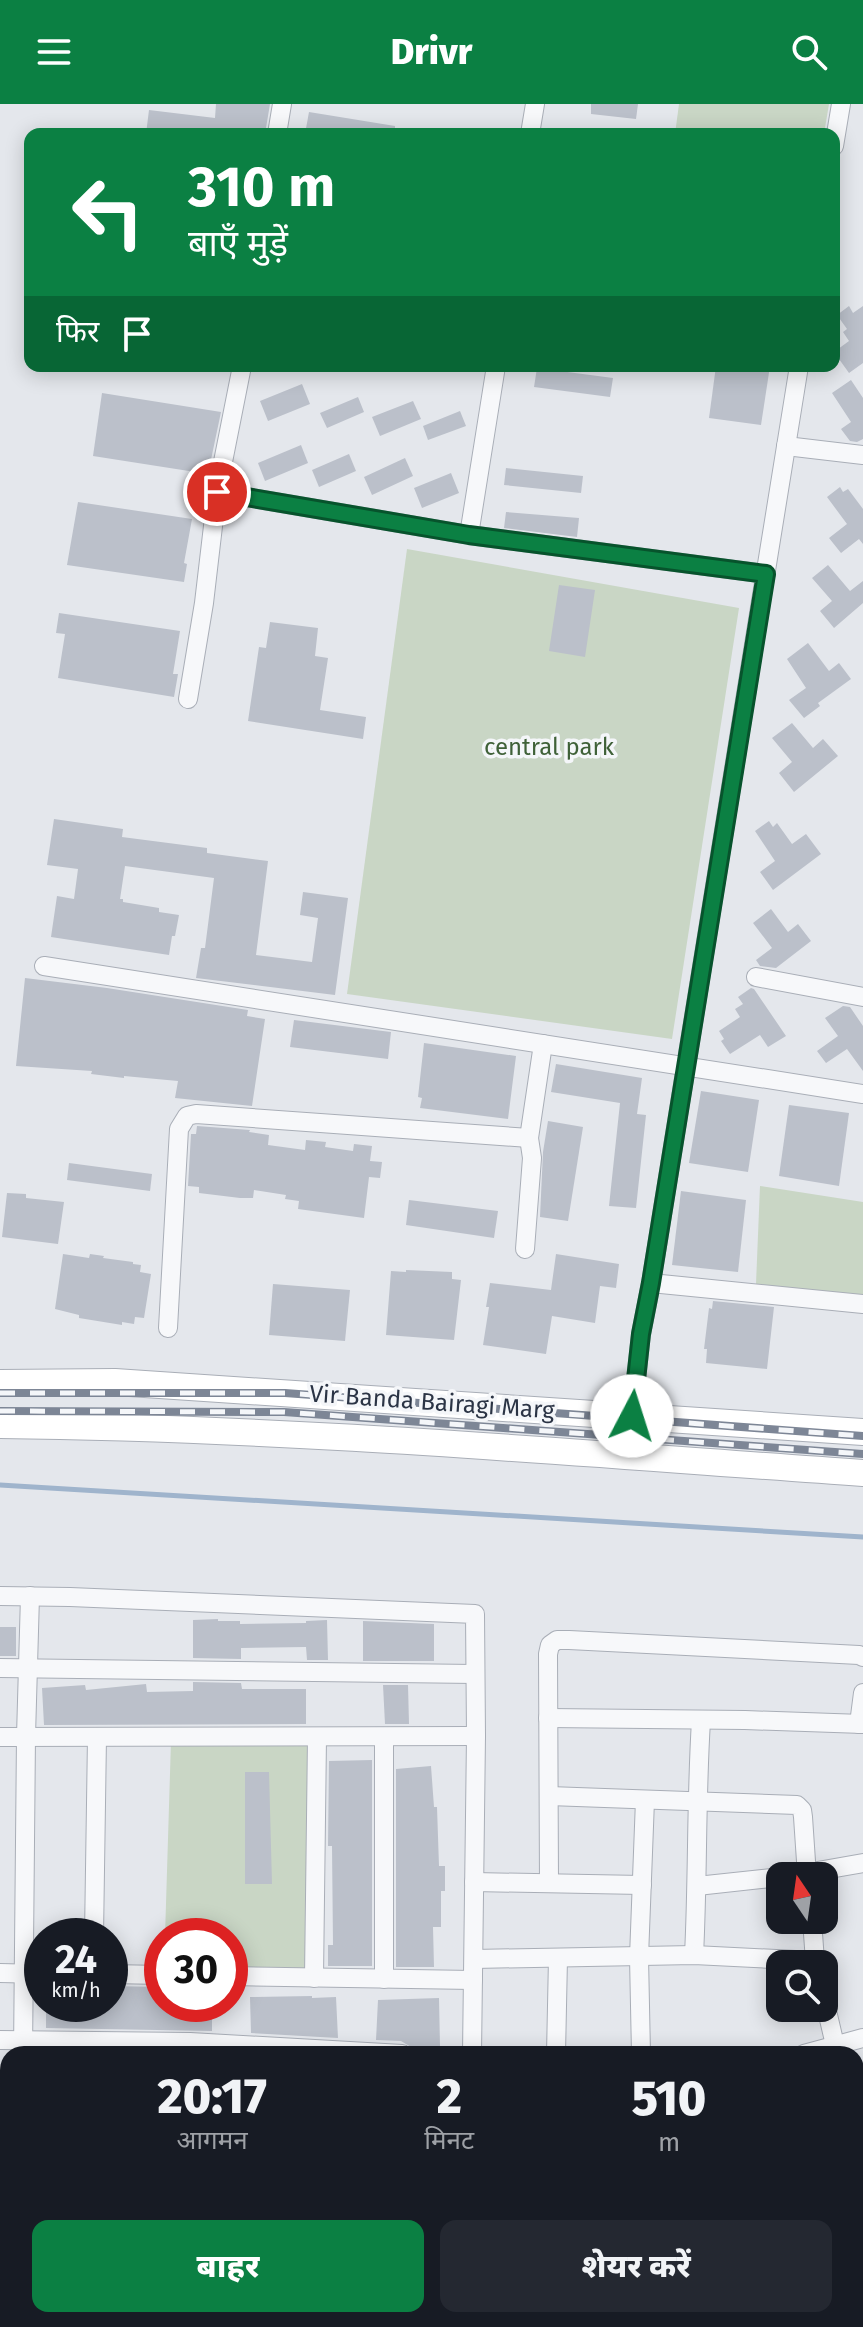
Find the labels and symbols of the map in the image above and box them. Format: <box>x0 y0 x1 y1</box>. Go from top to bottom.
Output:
pin <box>183 458 251 526</box>
park label: central park <box>484 733 615 761</box>
position arrow <box>590 1374 674 1458</box>
street label: Vir Banda Bairagi Marg <box>309 1379 556 1425</box>
north arrow <box>766 1862 838 1934</box>
speed limit sign: 30 <box>144 1918 248 2022</box>

